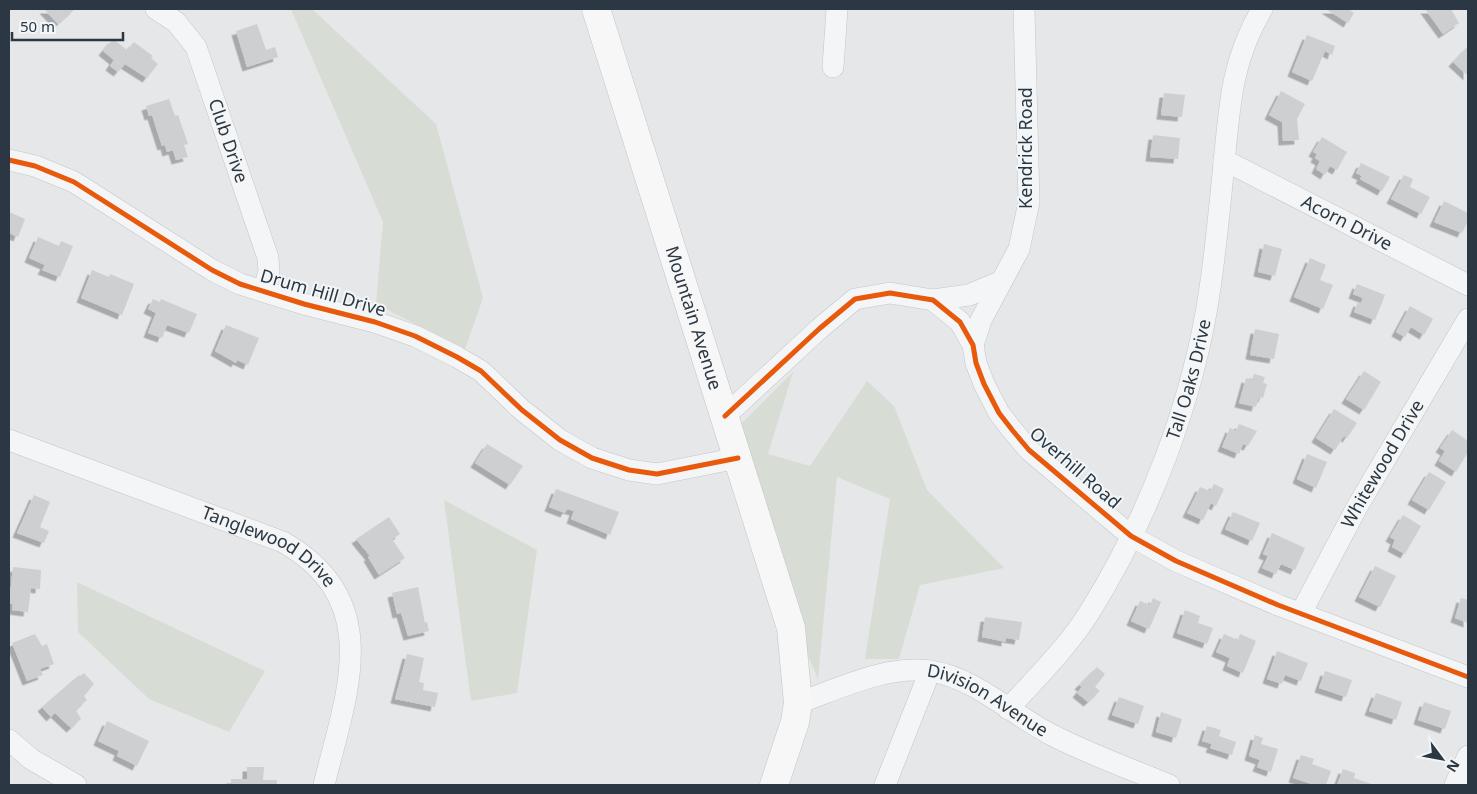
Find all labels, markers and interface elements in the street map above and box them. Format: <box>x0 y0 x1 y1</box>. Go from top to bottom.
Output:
scale bar <box>12 10 124 42</box>
text: 50 m <box>20 16 55 36</box>
street label: Kendrick Road <box>1013 87 1037 209</box>
street label: Club Drive <box>203 95 254 186</box>
street label: Acorn Drive <box>1298 189 1397 255</box>
street label: Mountain Avenue <box>660 243 728 393</box>
street label: Drum Hill Drive <box>258 263 389 321</box>
street label: Tall Oaks Drive <box>1160 317 1216 443</box>
street label: Whitewood Drive <box>1335 395 1429 532</box>
street label: Overhill Road <box>1025 421 1126 514</box>
street label: Tanglewood Drive <box>198 500 342 592</box>
street label: Division Avenue <box>925 658 1053 742</box>
north arrow <box>1417 734 1467 784</box>
text: N <box>1442 756 1465 776</box>

